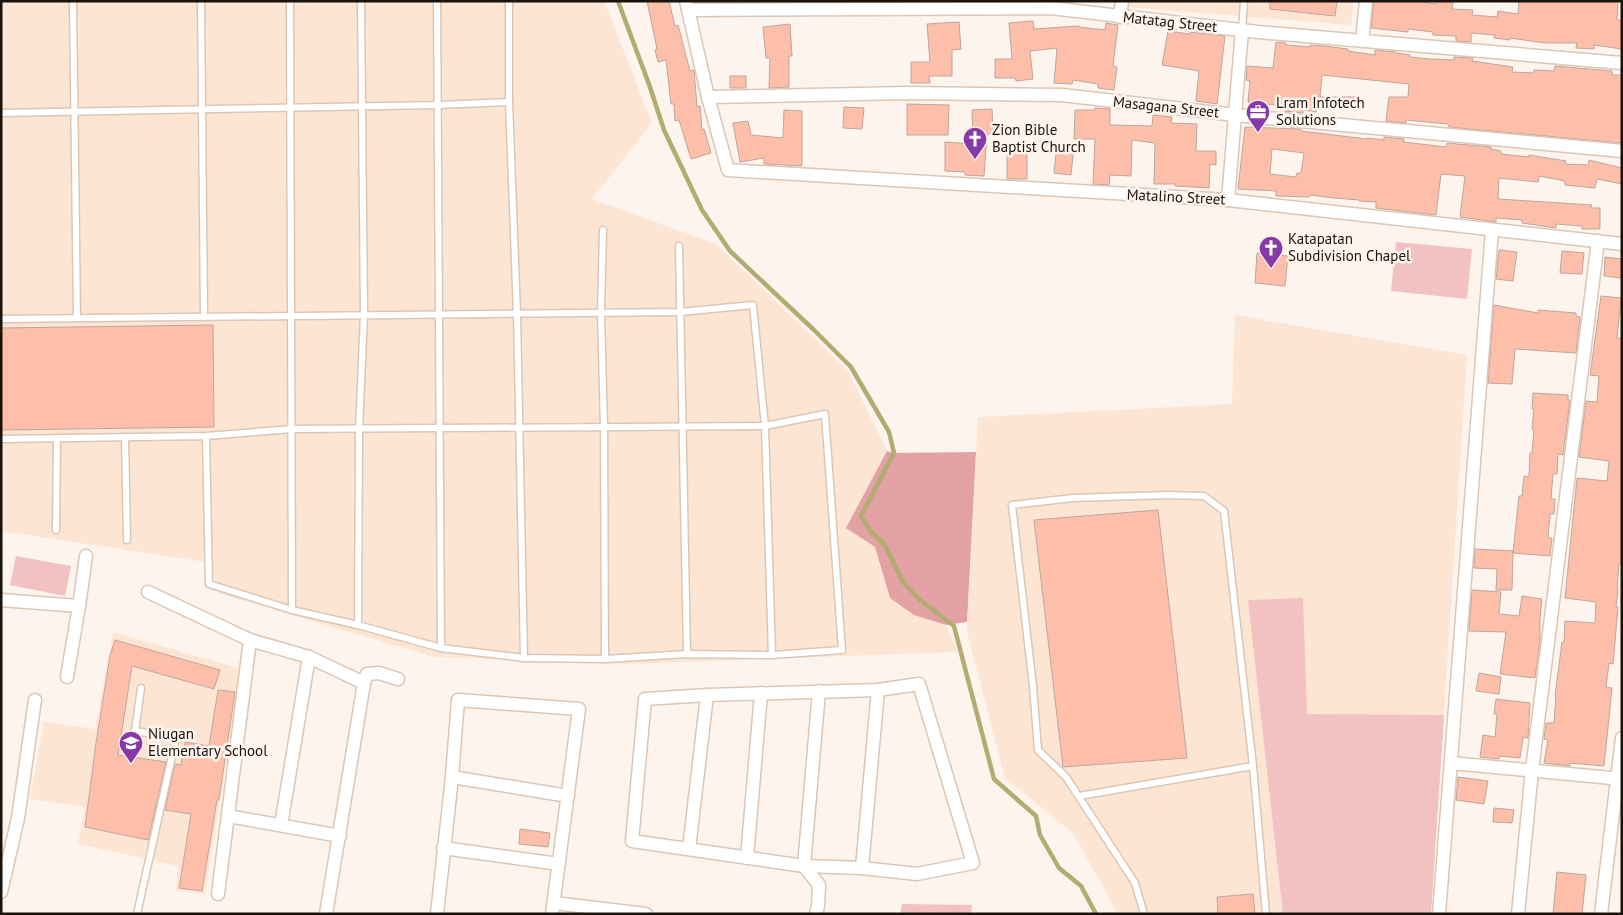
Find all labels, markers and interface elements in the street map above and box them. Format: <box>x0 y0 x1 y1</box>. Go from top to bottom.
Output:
street label: Matatag Street <box>1122 7 1218 36</box>
street label: Masagana Street <box>1112 91 1220 122</box>
place label: Lram Infotech Solutions <box>1276 93 1365 129</box>
office icon: Lram Infotech Solutions <box>1245 99 1271 133</box>
place label: Zion Bible Baptist Church <box>992 120 1086 156</box>
church icon: Zion Bible Baptist Church <box>962 126 988 160</box>
street label: Matalino Street <box>1126 184 1226 209</box>
place label: Katapatan Subdivision Chapel <box>1288 229 1411 265</box>
church icon: Katapatan Subdivision Chapel <box>1258 235 1284 269</box>
place label: Niugan Elementary School <box>148 724 268 760</box>
school or university icon: Niugan Elementary School <box>118 730 144 764</box>

